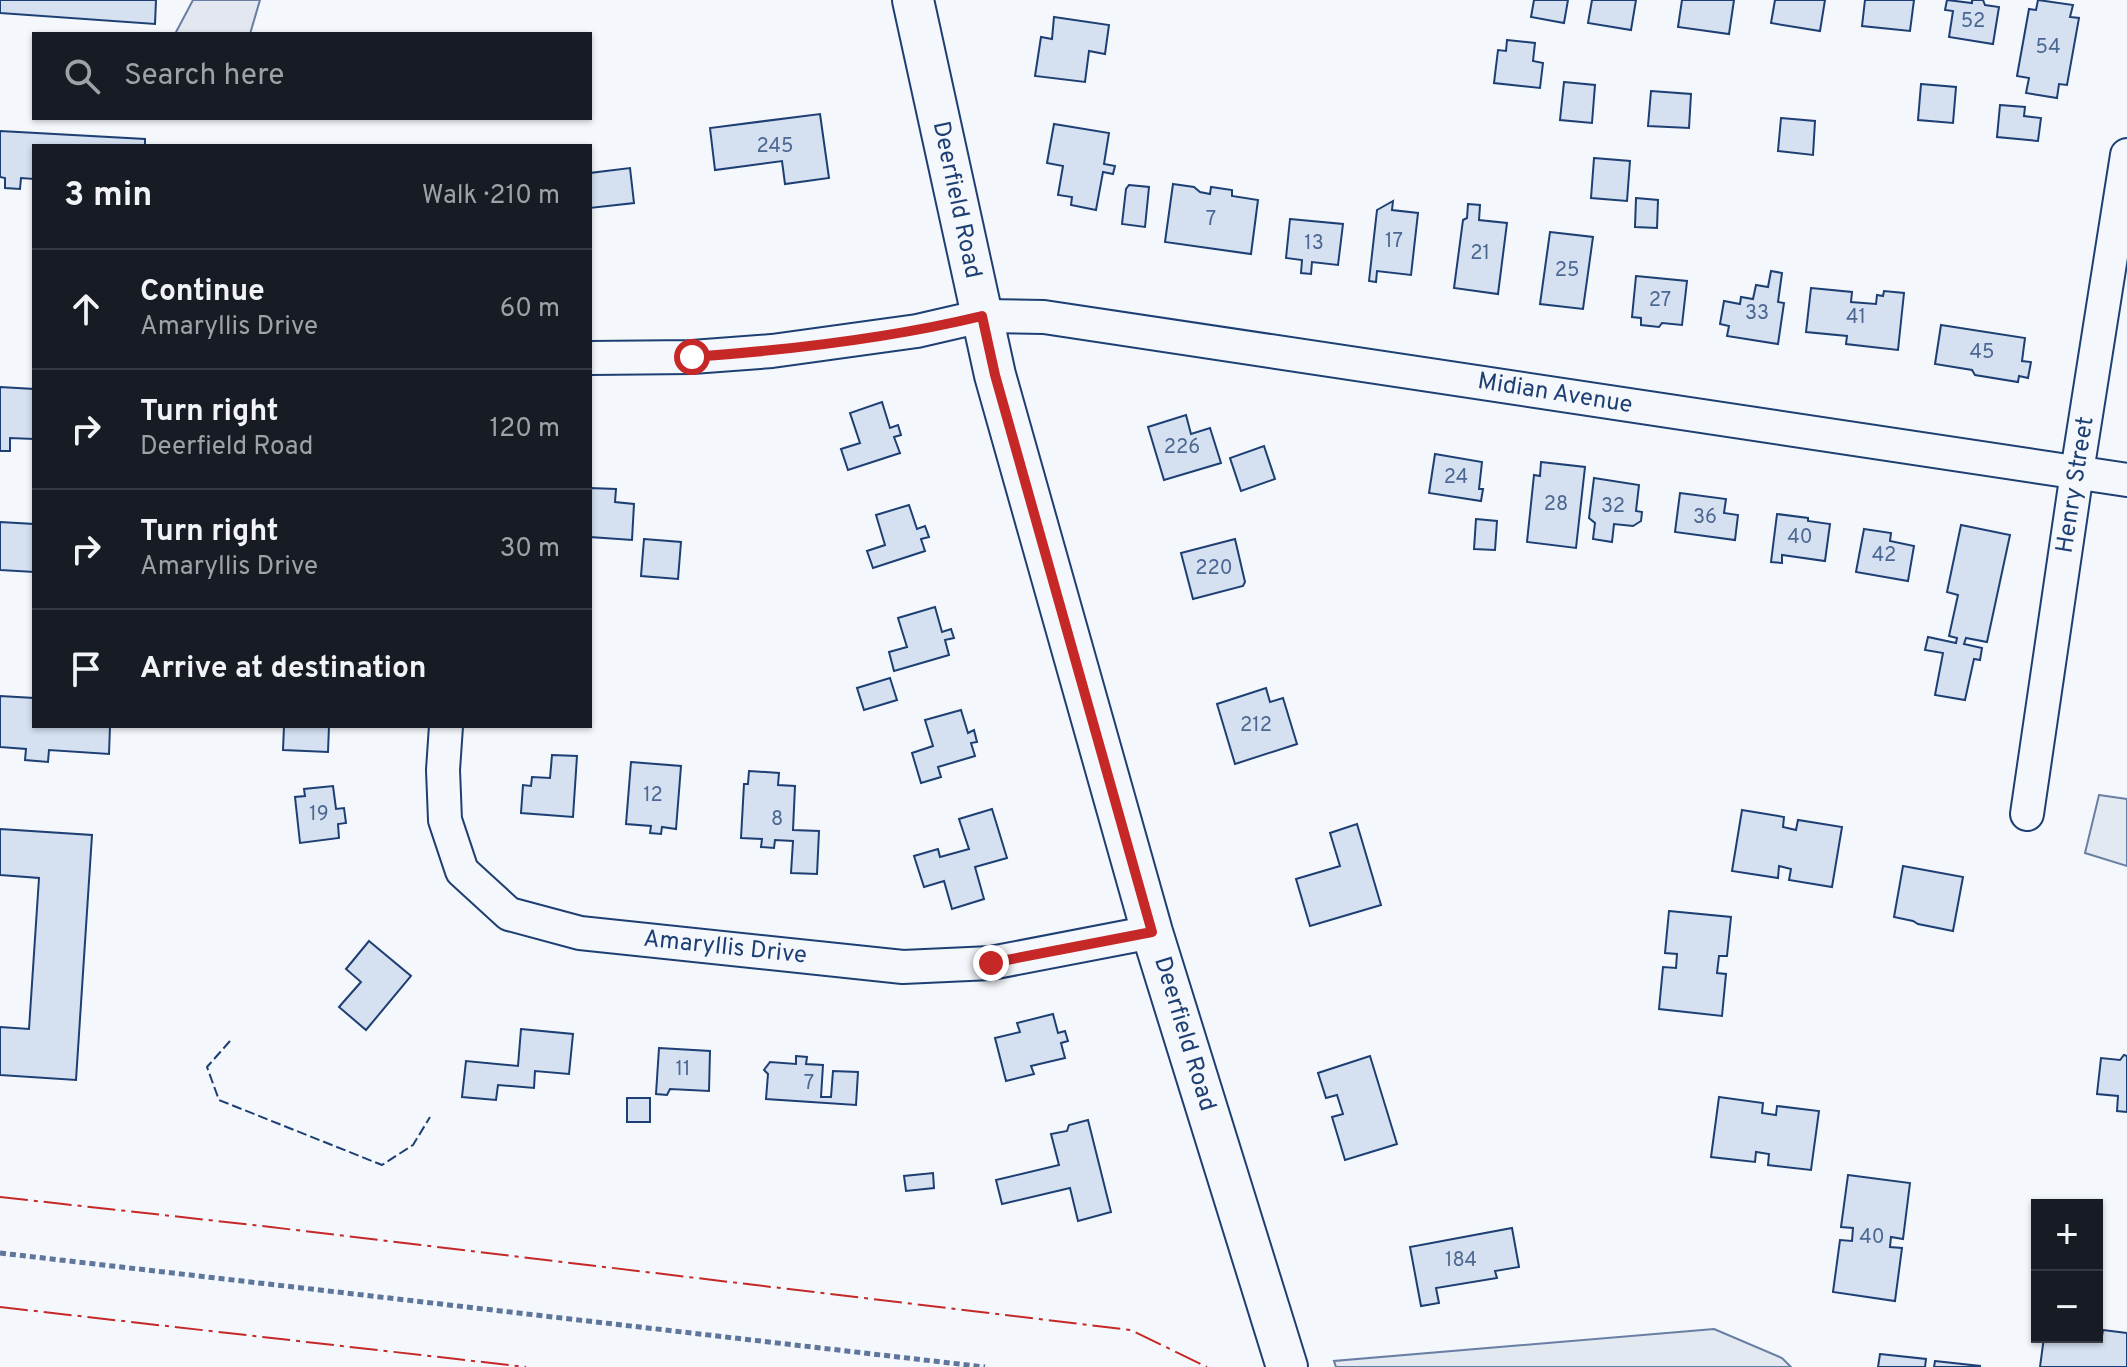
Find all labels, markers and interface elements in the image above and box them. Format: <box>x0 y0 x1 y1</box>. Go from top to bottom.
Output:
house number: 52 <box>1961 9 1985 35</box>
search box <box>32 32 592 120</box>
house number: 54 <box>2035 35 2061 61</box>
icon: search <box>60 54 104 98</box>
text: Search here <box>124 58 284 95</box>
street label: Deerfield Road <box>925 119 987 281</box>
house number: 245 <box>757 134 793 160</box>
text: 3 min <box>64 175 152 218</box>
text: Walk · 210 m <box>422 180 560 213</box>
house number: 7 <box>1206 207 1216 233</box>
house number: 17 <box>1385 229 1403 255</box>
house number: 13 <box>1304 231 1324 257</box>
house number: 21 <box>1470 241 1490 267</box>
house number: 25 <box>1555 258 1579 284</box>
text: Continue <box>140 274 265 311</box>
icon: ahead <box>64 287 108 331</box>
house number: 27 <box>1649 288 1671 314</box>
text: 60 m <box>500 293 560 326</box>
house number: 33 <box>1745 301 1769 327</box>
house number: 41 <box>1846 305 1866 331</box>
text: Amaryllis Drive <box>140 311 318 344</box>
route start <box>674 339 710 375</box>
house number: 45 <box>1970 340 1994 366</box>
street label: Midian Avenue <box>1475 367 1635 421</box>
text: Turn right <box>140 394 278 431</box>
icon: right <box>64 407 108 451</box>
text: 120 m <box>490 413 560 446</box>
street label: Henry Street <box>2050 415 2102 555</box>
text: Deerfield Road <box>140 431 313 464</box>
house number: 226 <box>1164 435 1200 461</box>
house number: 24 <box>1444 465 1468 491</box>
house number: 28 <box>1544 492 1568 518</box>
house number: 32 <box>1601 494 1625 520</box>
house number: 36 <box>1693 505 1717 531</box>
text: Turn right <box>140 514 278 551</box>
house number: 40 <box>1787 525 1813 551</box>
icon: right <box>64 527 108 571</box>
text: 30 m <box>500 533 560 566</box>
house number: 42 <box>1872 543 1896 569</box>
text: Amaryllis Drive <box>140 551 318 584</box>
house number: 220 <box>1195 556 1233 582</box>
icon: arrive <box>64 647 108 691</box>
text: Arrive at destination <box>140 651 426 688</box>
house number: 212 <box>1240 713 1272 739</box>
house number: 12 <box>643 783 663 809</box>
house number: 19 <box>309 802 329 828</box>
house number: 8 <box>771 807 783 833</box>
street label: Amaryllis Drive <box>642 924 808 972</box>
route end <box>973 945 1009 981</box>
street label: Deerfield Road <box>1146 953 1222 1115</box>
house number: 11 <box>676 1057 690 1083</box>
house number: 7 <box>804 1071 814 1097</box>
map controls <box>2031 1199 2103 1343</box>
button: + <box>2031 1199 2103 1271</box>
house number: 40 <box>1859 1225 1885 1251</box>
house number: 184 <box>1445 1248 1477 1274</box>
button: − <box>2031 1271 2103 1343</box>

